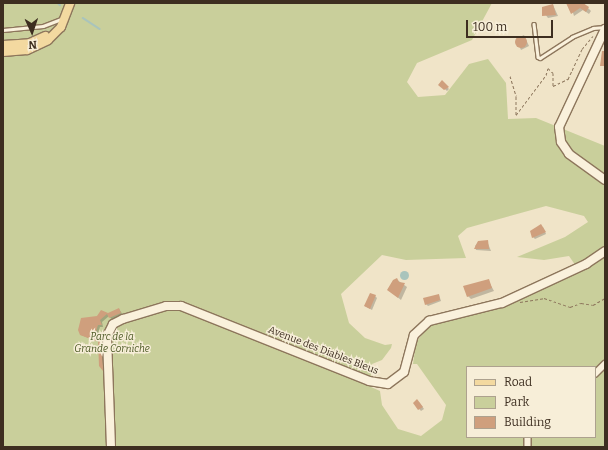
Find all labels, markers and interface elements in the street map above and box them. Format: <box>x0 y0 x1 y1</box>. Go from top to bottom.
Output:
north arrow <box>12 12 52 52</box>
scale bar <box>468 12 555 38</box>
text: 100 m <box>473 20 507 34</box>
text: N <box>28 38 37 51</box>
street label: Avenue des Diables Bleus <box>266 324 380 378</box>
park label: Parc de la Grande Corniche <box>74 331 150 354</box>
legend <box>466 366 596 438</box>
text: Road <box>504 375 532 389</box>
text: Park <box>504 395 529 409</box>
text: Building <box>504 415 551 429</box>

